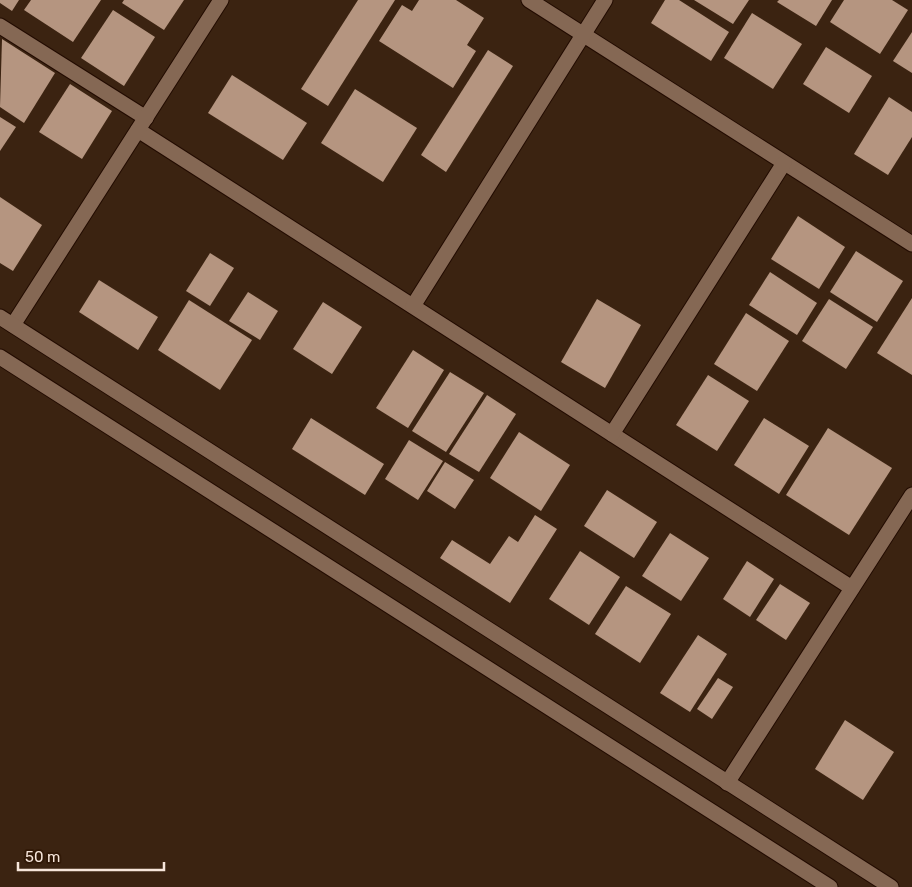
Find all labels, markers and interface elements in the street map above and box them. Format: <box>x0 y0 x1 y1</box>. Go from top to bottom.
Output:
scale bar <box>18 840 164 872</box>
text: 50 m <box>25 848 60 866</box>

